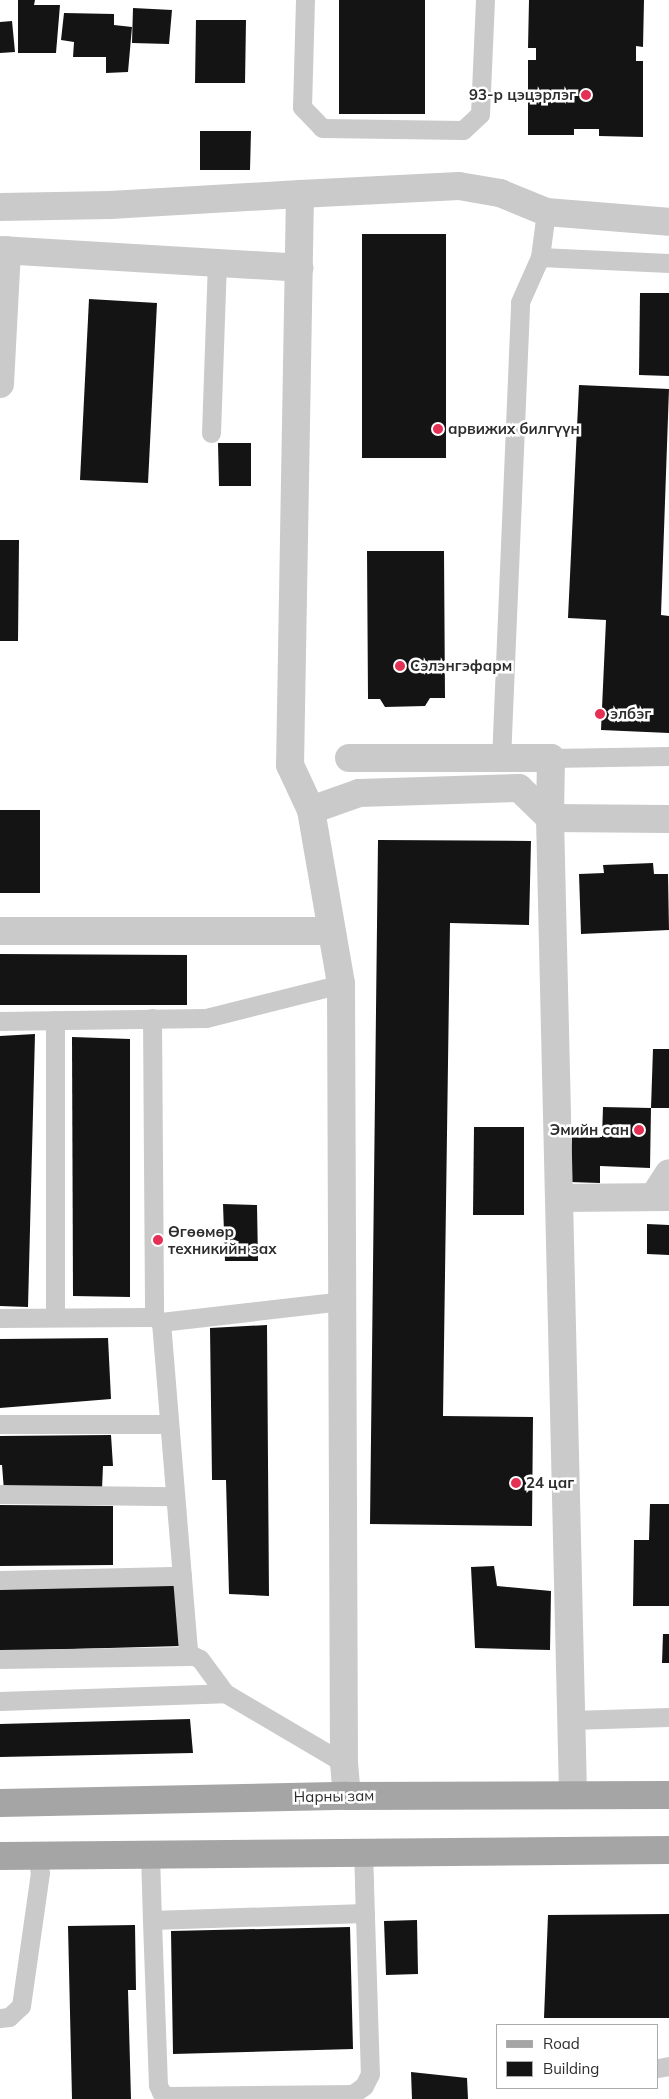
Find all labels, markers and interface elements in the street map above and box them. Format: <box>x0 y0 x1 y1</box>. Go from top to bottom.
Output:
place label: 93-р цэцэрлэг <box>469 86 576 104</box>
marker: 93-р цэцэрлэг <box>580 89 592 101</box>
place label: арвижих билгүүн <box>448 420 580 438</box>
marker: арвижих билгүүн <box>432 423 444 435</box>
place label: Сэлэнгэфарм <box>410 657 512 675</box>
marker: Сэлэнгэфарм <box>394 660 406 672</box>
place label: элбэг <box>610 705 651 723</box>
marker: элбэг <box>594 708 606 720</box>
place label: Эмийн сан <box>550 1121 629 1139</box>
marker: Эмийн сан <box>633 1124 645 1136</box>
place label: Өгөөмөр техникийн зах <box>168 1222 277 1257</box>
marker: Өгөөмөр техникийн зах <box>152 1234 164 1246</box>
place label: 24 цаг <box>526 1474 574 1492</box>
marker: 24 цаг <box>510 1477 522 1489</box>
street label: Нарны зам <box>293 1786 375 1806</box>
legend <box>497 2024 659 2089</box>
text: Road <box>543 2034 580 2053</box>
text: Building <box>543 2059 599 2078</box>

